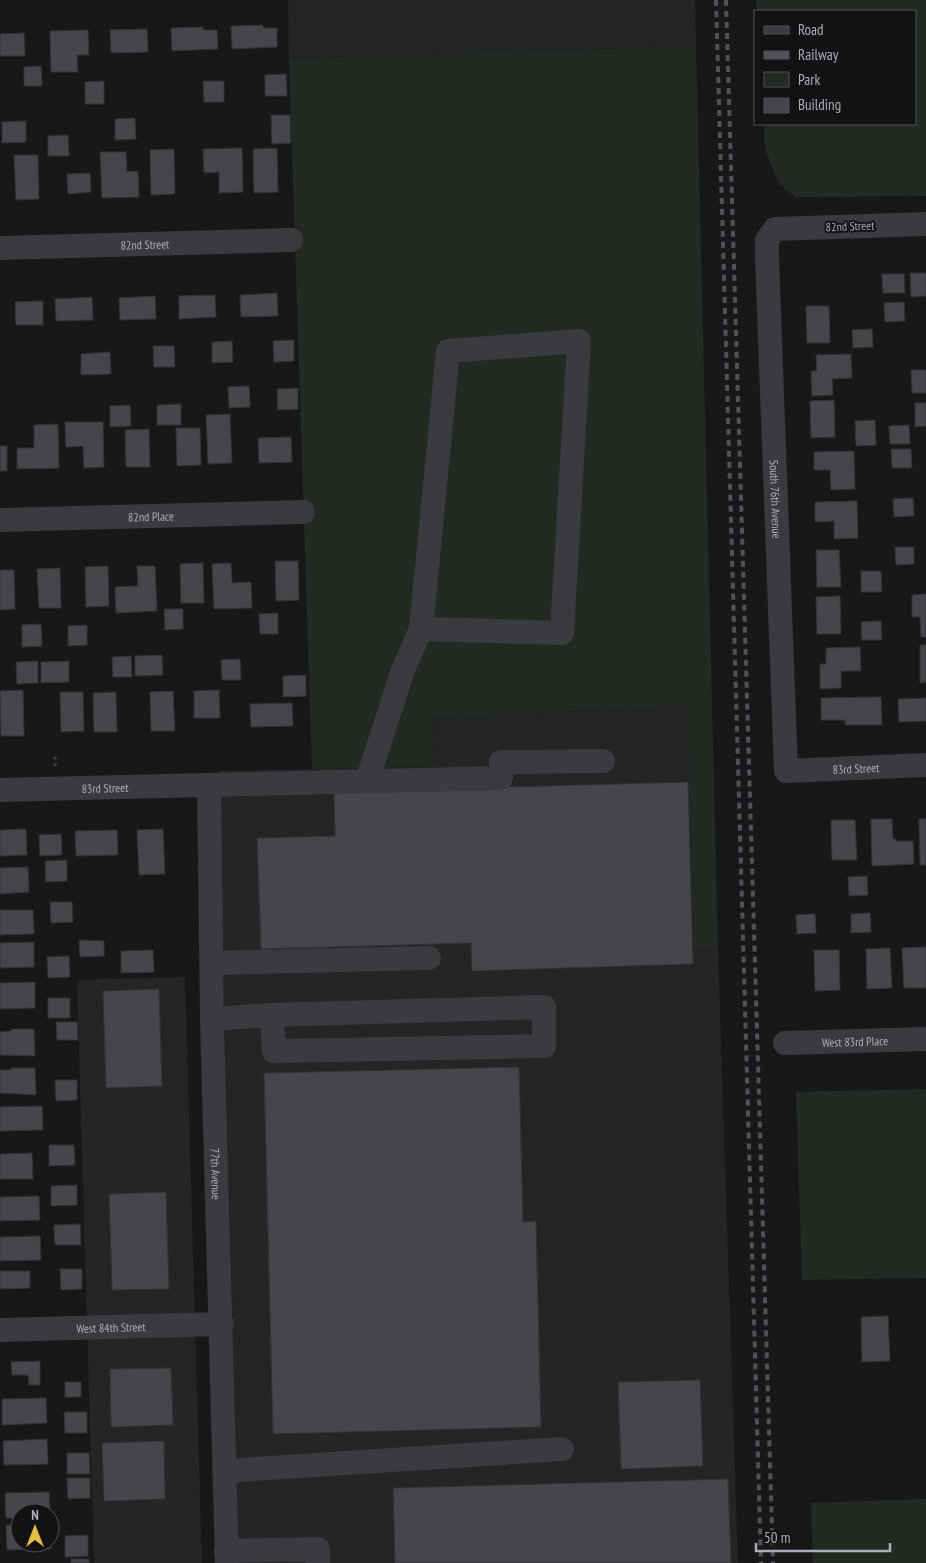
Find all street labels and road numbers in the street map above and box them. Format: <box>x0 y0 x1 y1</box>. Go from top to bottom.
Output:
street label: 82nd Street <box>825 218 875 234</box>
street label: 82nd Street <box>120 236 170 252</box>
street label: South 76th Avenue <box>767 460 785 539</box>
street label: 82nd Place <box>128 508 174 524</box>
street label: 83rd Street <box>832 759 880 776</box>
street label: 83rd Street <box>81 779 129 796</box>
street label: West 83rd Place <box>822 1033 888 1049</box>
street label: 77th Avenue <box>208 1148 224 1200</box>
street label: West 84th Street <box>76 1319 147 1335</box>

